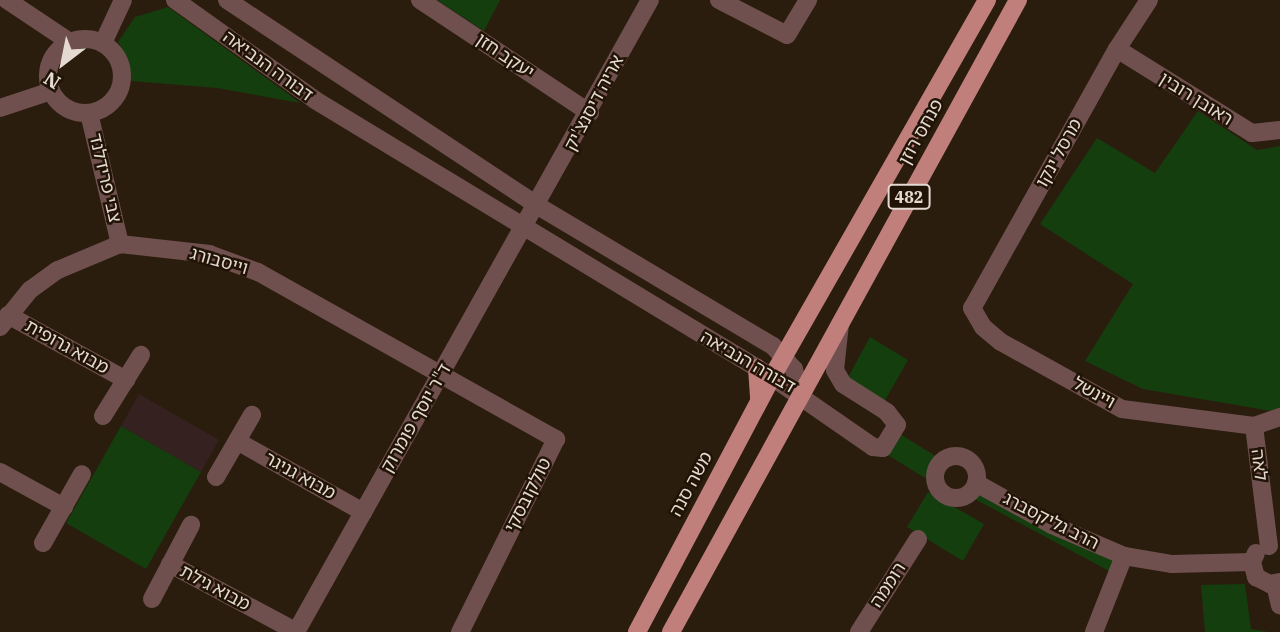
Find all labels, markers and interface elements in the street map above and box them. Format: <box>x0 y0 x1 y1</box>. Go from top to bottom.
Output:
street label: דבורה הנביאה <box>219 26 317 106</box>
north arrow <box>28 28 98 98</box>
street label: יעקב חזן <box>472 29 538 83</box>
street label: אריה דיסנצ'יק <box>560 51 628 155</box>
text: N <box>39 67 65 95</box>
street label: ראובן רובין <box>1155 68 1237 130</box>
street label: פנחס רוזן <box>894 95 948 169</box>
street label: מרסל ינקו <box>1031 115 1087 191</box>
street label: צבי פרידלנד <box>84 131 126 225</box>
road number: 482 <box>886 184 932 210</box>
street label: וייסבורג <box>188 242 250 280</box>
street label: מבוא גרופית <box>21 315 113 379</box>
street label: דבורה הנביאה <box>697 326 799 398</box>
street label: ד"ר יוסף פומרוק <box>376 360 456 476</box>
street label: ויינשל <box>1069 373 1119 413</box>
street label: מבוא גניגר <box>261 448 339 504</box>
street label: משה סנה <box>665 448 717 520</box>
street label: לאה <box>1246 448 1272 482</box>
street label: טולקובסקי <box>500 454 556 536</box>
street label: הרב גליקסברג <box>1000 488 1102 554</box>
street label: רוממה <box>865 558 911 612</box>
street label: מבוא גילת <box>176 561 254 615</box>

